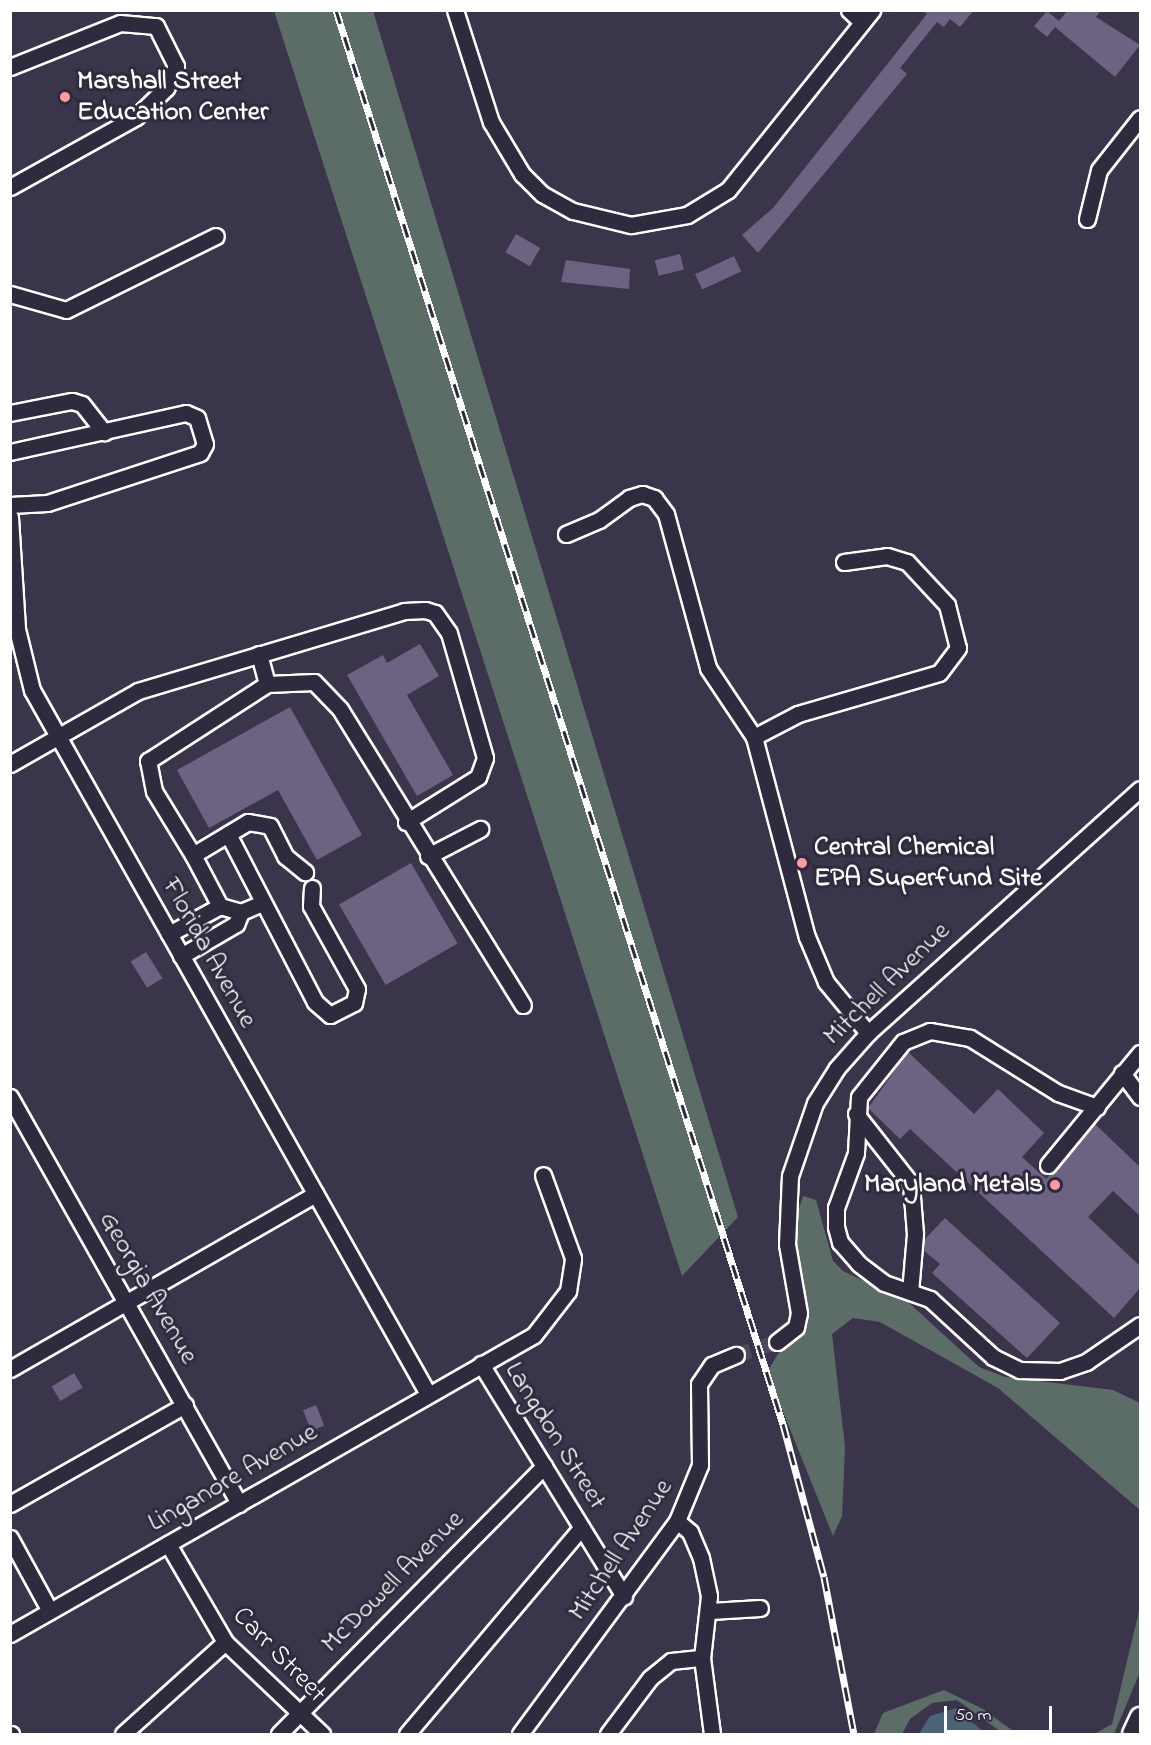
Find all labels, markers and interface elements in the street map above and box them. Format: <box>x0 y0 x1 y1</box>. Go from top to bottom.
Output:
place label: Marshall Street Education Center <box>77 65 268 128</box>
marker: Marshall Street Education Center <box>58 90 72 104</box>
place label: Central Chemical EPA Superfund Site <box>814 831 1042 894</box>
marker: Central Chemical EPA Superfund Site <box>795 856 809 870</box>
street label: Florida Avenue <box>154 872 264 1034</box>
street label: Mitchell Avenue <box>817 915 957 1053</box>
place label: Maryland Metals <box>864 1169 1043 1201</box>
marker: Maryland Metals <box>1048 1178 1062 1192</box>
street label: Georgia Avenue <box>91 1206 205 1370</box>
street label: Langdon Street <box>497 1356 613 1516</box>
street label: Linganore Avenue <box>143 1416 323 1540</box>
street label: Mitchell Avenue <box>562 1473 680 1627</box>
street label: McDowell Avenue <box>315 1504 471 1660</box>
street label: Carr Street <box>225 1600 333 1710</box>
scale bar <box>947 1694 1055 1732</box>
text: 50 m <box>955 1703 992 1729</box>

